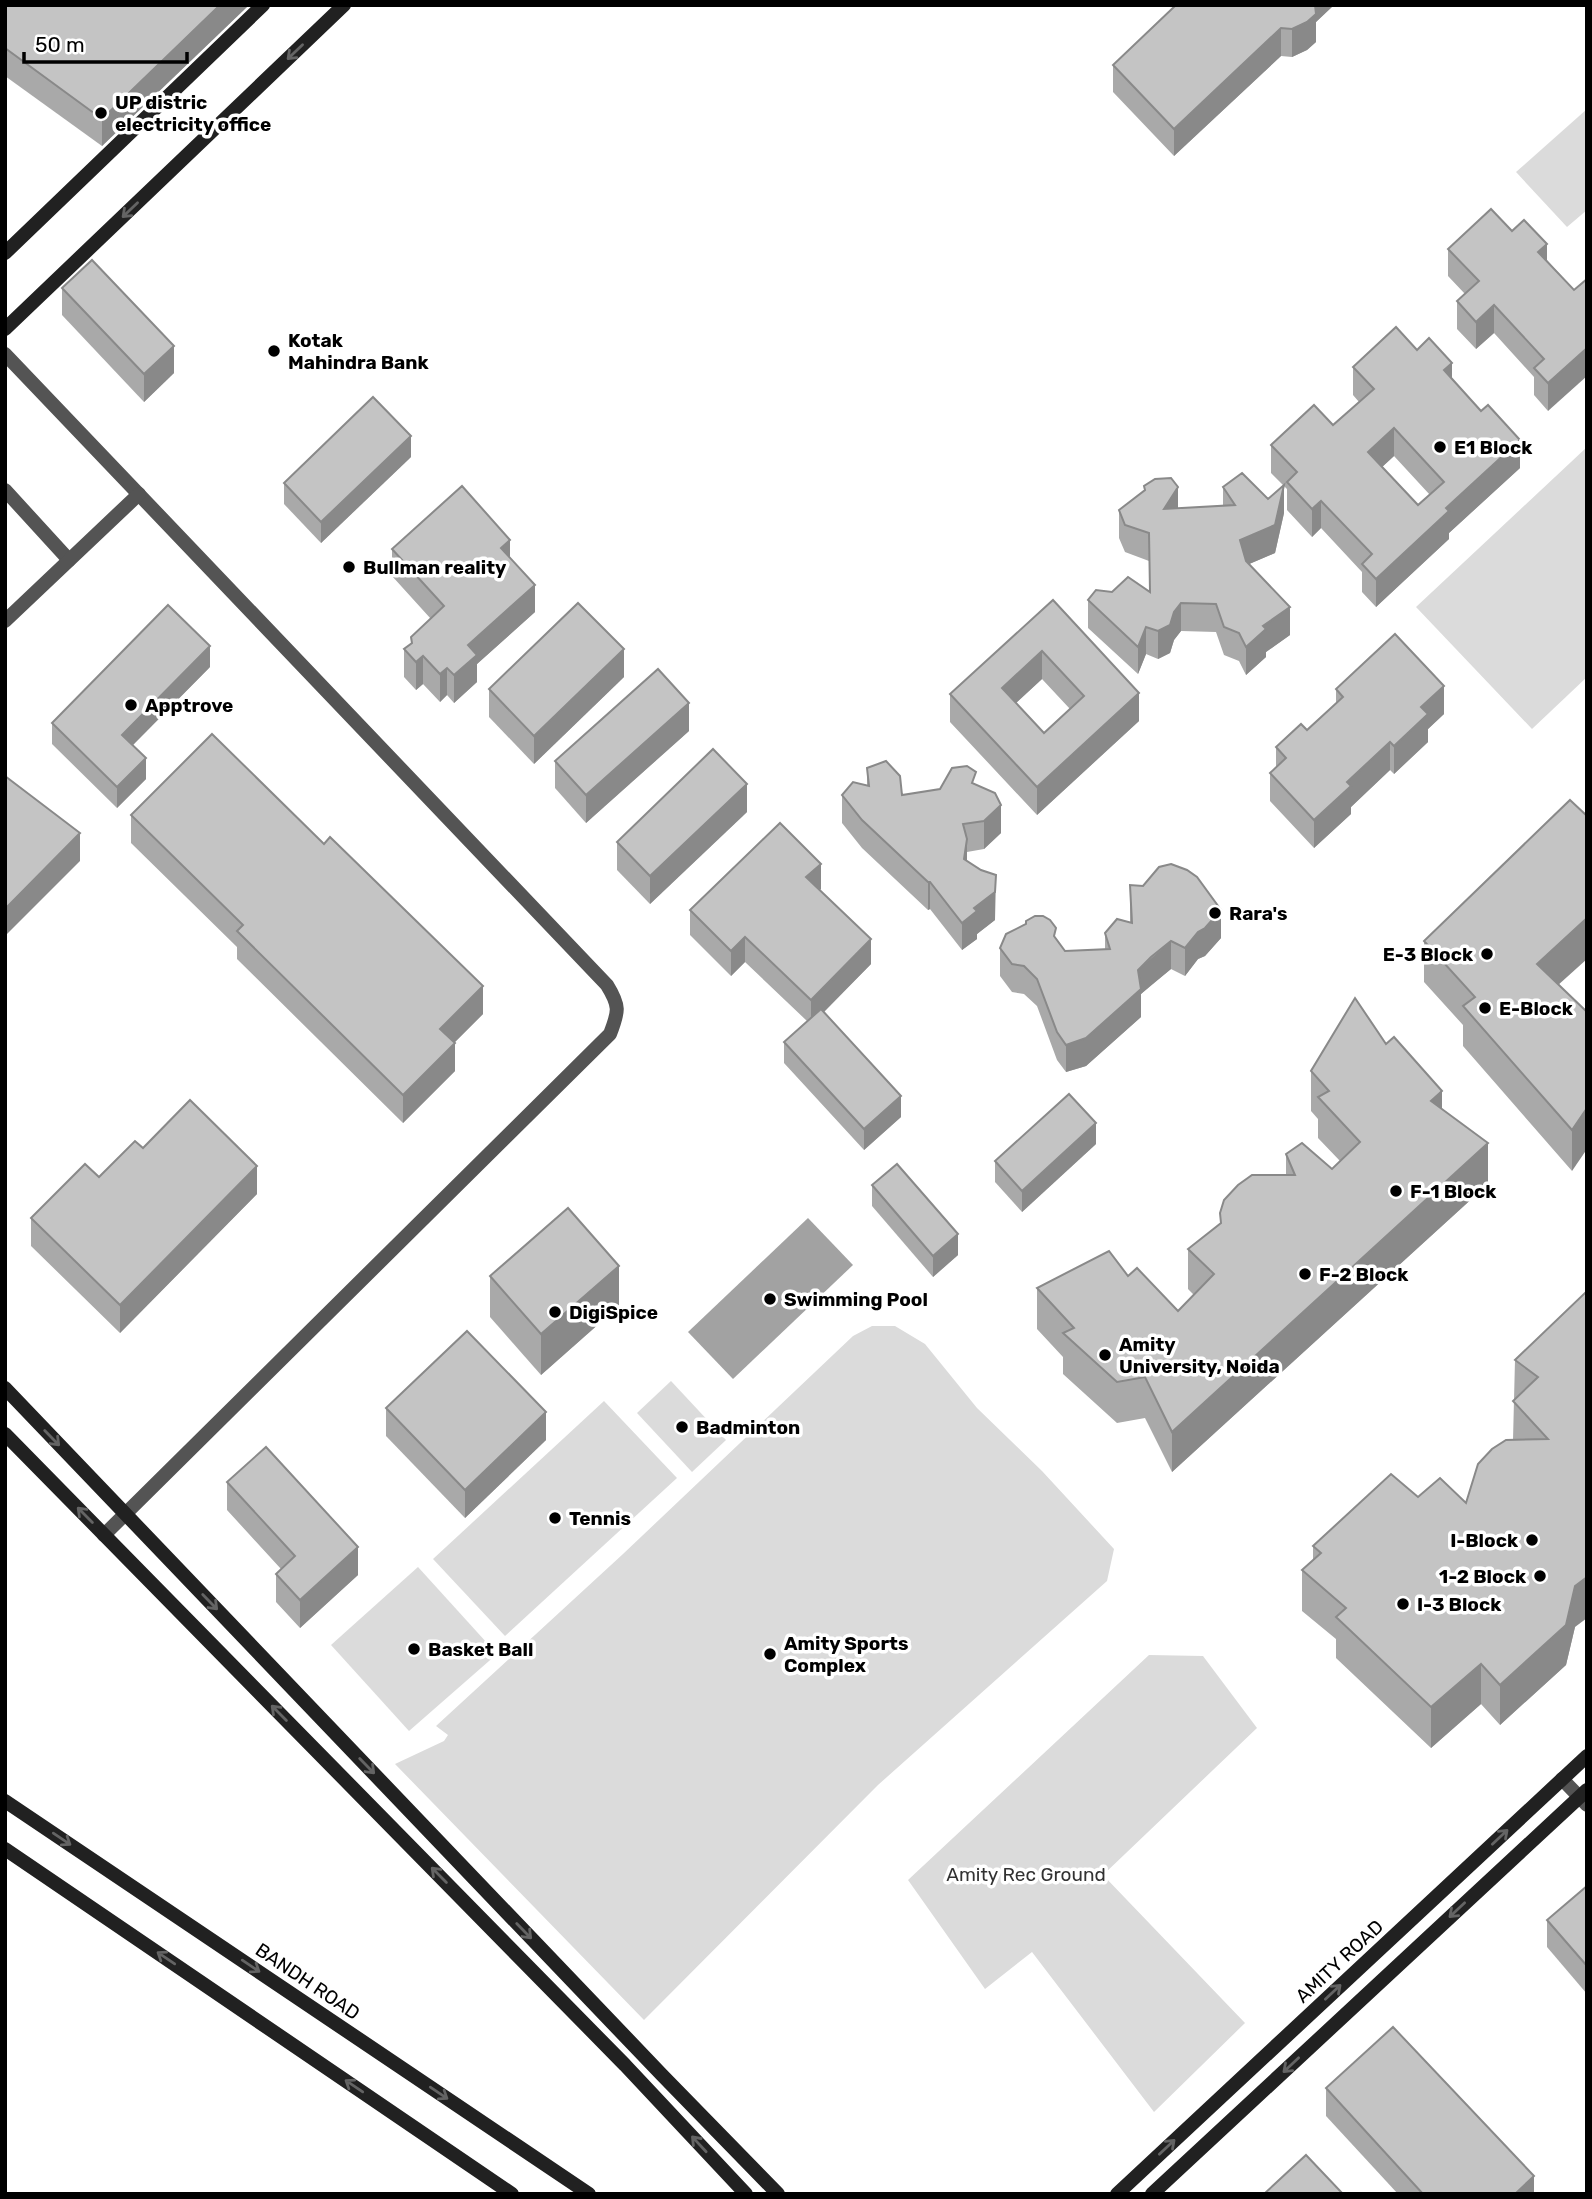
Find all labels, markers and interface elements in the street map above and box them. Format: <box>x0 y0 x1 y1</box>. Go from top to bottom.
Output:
scale bar <box>24 21 187 65</box>
text: 50 m <box>35 32 85 57</box>
one-way arrow <box>287 44 304 61</box>
place label: UP distric electricity office <box>115 91 271 136</box>
marker: UP distric electricity office <box>93 105 109 121</box>
one-way arrow <box>122 201 139 218</box>
place label: Kotak Mahindra Bank <box>288 329 429 374</box>
marker: Kotak Mahindra Bank <box>266 343 282 359</box>
place label: E1 Block <box>1454 436 1532 459</box>
marker: E1 Block <box>1432 439 1448 455</box>
place label: Bullman reality <box>363 556 507 579</box>
marker: Bullman reality <box>341 559 357 575</box>
place label: Apptrove <box>145 694 233 717</box>
marker: Apptrove <box>123 697 139 713</box>
place label: Rara's <box>1229 902 1287 925</box>
marker: Rara's <box>1207 905 1223 921</box>
place label: E-3 Block <box>1383 943 1473 966</box>
marker: E-3 Block <box>1479 946 1495 962</box>
place label: E-Block <box>1499 997 1573 1020</box>
marker: E-Block <box>1477 1000 1493 1016</box>
place label: F-1 Block <box>1410 1180 1496 1203</box>
marker: F-1 Block <box>1388 1183 1404 1199</box>
place label: F-2 Block <box>1319 1263 1408 1286</box>
marker: F-2 Block <box>1297 1266 1313 1282</box>
place label: Swimming Pool <box>784 1288 928 1311</box>
marker: Swimming Pool <box>762 1291 778 1307</box>
place label: DigiSpice <box>569 1301 658 1324</box>
marker: DigiSpice <box>547 1304 563 1320</box>
place label: Amity University, Noida <box>1119 1333 1280 1378</box>
marker: Amity University, Noida <box>1097 1347 1113 1363</box>
place label: Badminton <box>696 1416 800 1439</box>
marker: Badminton <box>674 1419 690 1435</box>
one-way arrow <box>44 1429 61 1446</box>
one-way arrow <box>77 1507 94 1524</box>
place label: Tennis <box>569 1507 631 1530</box>
marker: Tennis <box>547 1510 563 1526</box>
place label: I-Block <box>1450 1529 1518 1552</box>
marker: I-Block <box>1524 1532 1540 1548</box>
place label: 1-2 Block <box>1439 1565 1526 1588</box>
marker: 1-2 Block <box>1532 1568 1548 1584</box>
one-way arrow <box>201 1593 218 1610</box>
place label: I-3 Block <box>1417 1593 1501 1616</box>
marker: I-3 Block <box>1395 1596 1411 1612</box>
place label: Amity Sports Complex <box>784 1632 908 1677</box>
place label: Basket Ball <box>428 1638 533 1661</box>
marker: Basket Ball <box>406 1641 422 1657</box>
marker: Amity Sports Complex <box>762 1646 778 1662</box>
one-way arrow <box>271 1704 288 1721</box>
one-way arrow <box>359 1758 376 1775</box>
one-way arrow <box>1491 1829 1509 1845</box>
one-way arrow <box>52 1832 71 1846</box>
park label: Amity Rec Ground <box>946 1863 1106 1886</box>
one-way arrow <box>430 1867 447 1884</box>
one-way arrow <box>1449 1902 1466 1919</box>
street label: AMITY ROAD <box>1291 1915 1388 2008</box>
one-way arrow <box>516 1922 533 1939</box>
street label: BANDH ROAD <box>251 1938 364 2025</box>
one-way arrow <box>157 1951 176 1965</box>
one-way arrow <box>240 1959 260 1973</box>
one-way arrow <box>1324 1984 1342 2000</box>
one-way arrow <box>1282 2057 1300 2073</box>
one-way arrow <box>345 2079 364 2093</box>
one-way arrow <box>429 2086 448 2100</box>
one-way arrow <box>691 2135 707 2153</box>
one-way arrow <box>1158 2139 1175 2156</box>

